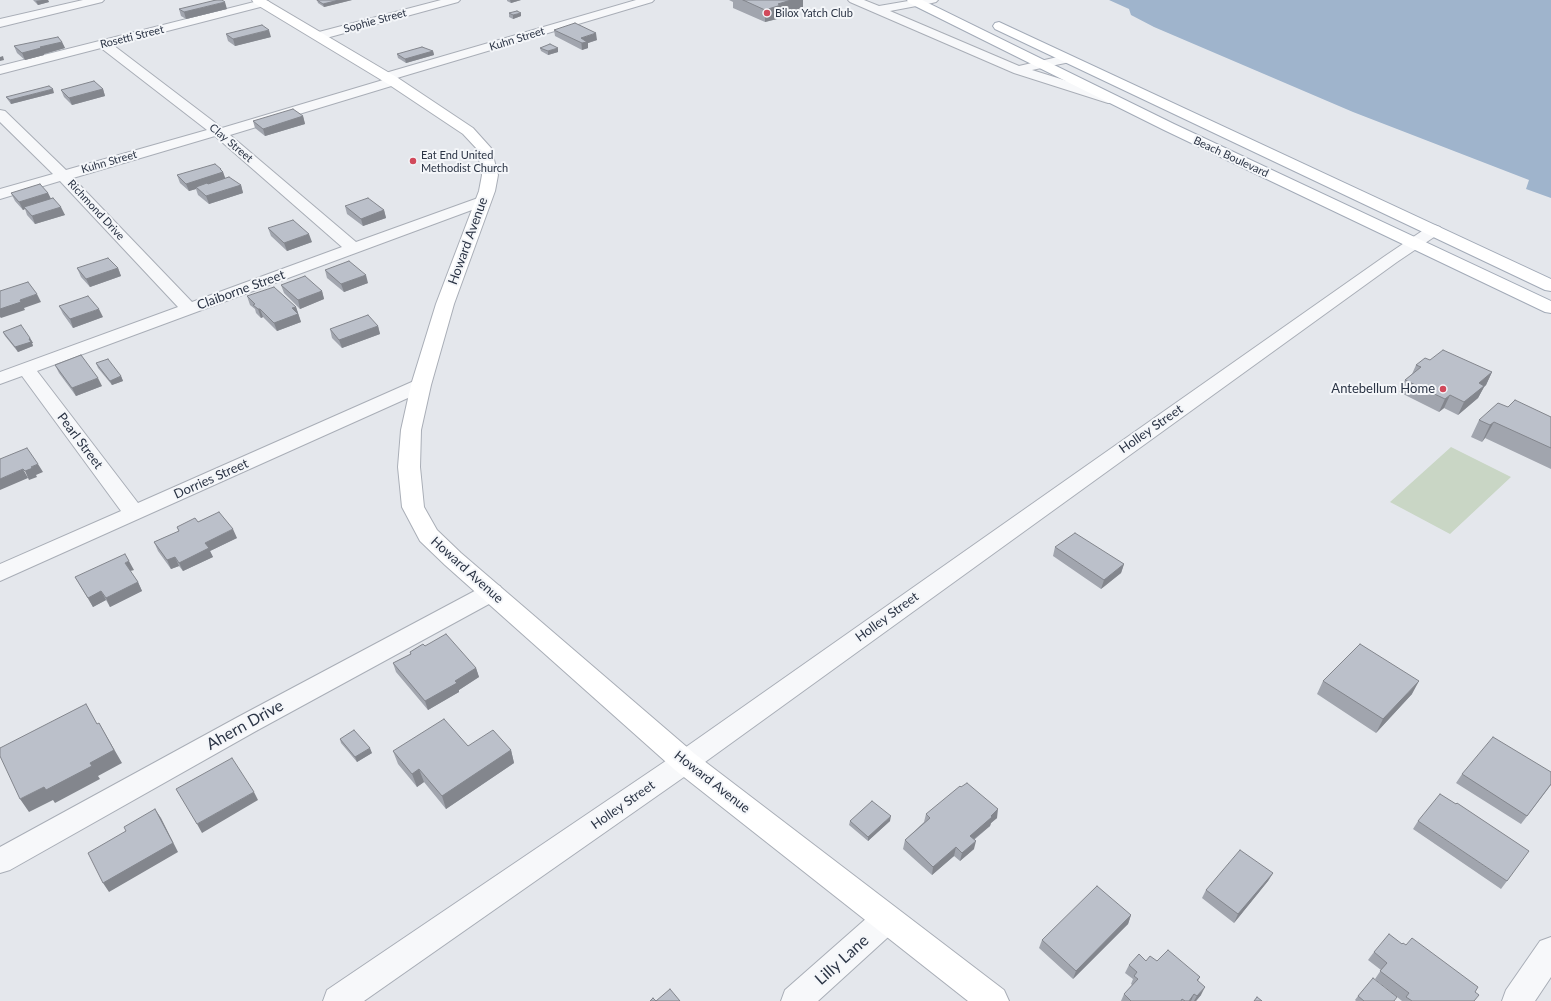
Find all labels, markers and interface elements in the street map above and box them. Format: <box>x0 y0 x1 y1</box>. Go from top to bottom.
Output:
street label: Sophie Street <box>342 6 408 36</box>
place label: Bilox Yatch Club <box>775 6 853 20</box>
marker: Bilox Yatch Club <box>762 8 772 18</box>
street label: Rosetti Street <box>99 23 165 51</box>
street label: Kuhn Street <box>488 24 546 54</box>
street label: Clay Street <box>207 121 255 165</box>
street label: Beach Boulevard <box>1191 134 1271 180</box>
street label: Kuhn Street <box>80 148 138 176</box>
place label: Eat End United Methodist Church <box>421 148 508 174</box>
marker: Eat End United Methodist Church <box>408 156 418 166</box>
street label: Richmond Drive <box>65 177 127 243</box>
street label: Howard Avenue <box>445 195 491 287</box>
street label: Claiborne Street <box>195 267 287 313</box>
place label: Antebellum Home <box>1331 381 1435 397</box>
marker: Antebellum Home <box>1438 384 1448 394</box>
street label: Holley Street <box>1116 401 1186 457</box>
street label: Pearl Street <box>54 410 106 472</box>
street label: Dorries Street <box>171 456 251 502</box>
street label: Howard Avenue <box>428 534 506 606</box>
street label: Holley Street <box>852 589 922 645</box>
street label: Ahern Drive <box>203 696 287 754</box>
street label: Howard Avenue <box>671 748 753 816</box>
street label: Holley Street <box>588 777 658 833</box>
street label: Lilly Lane <box>811 931 873 989</box>

